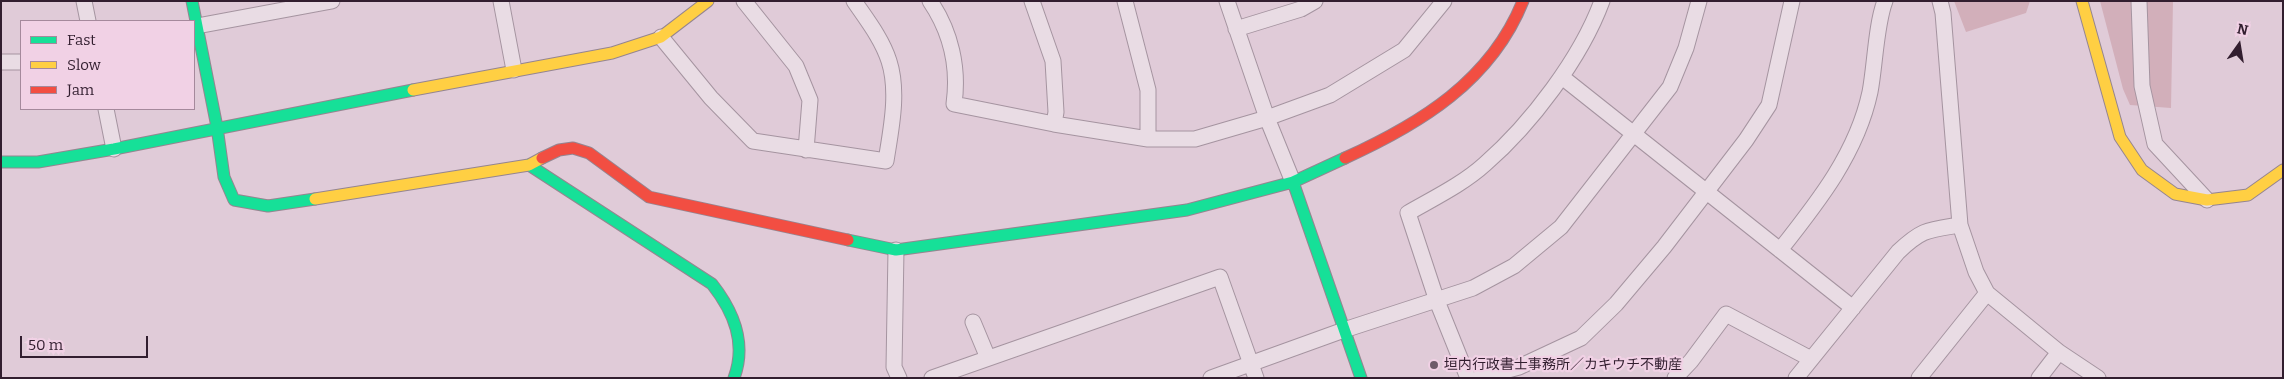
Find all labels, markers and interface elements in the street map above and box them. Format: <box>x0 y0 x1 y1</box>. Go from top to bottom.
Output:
legend <box>20 20 195 110</box>
north arrow <box>2214 20 2264 70</box>
text: N <box>2235 20 2250 39</box>
text: Fast <box>67 31 96 49</box>
text: Slow <box>67 56 101 74</box>
text: Jam <box>67 81 94 99</box>
scale bar <box>22 326 150 358</box>
text: 50 m <box>28 336 63 354</box>
place label: 垣内行政書士事務所／カキウチ不動産 <box>1444 357 1682 373</box>
marker: 垣内行政書士事務所／カキウチ不動産 <box>1428 359 1440 371</box>

